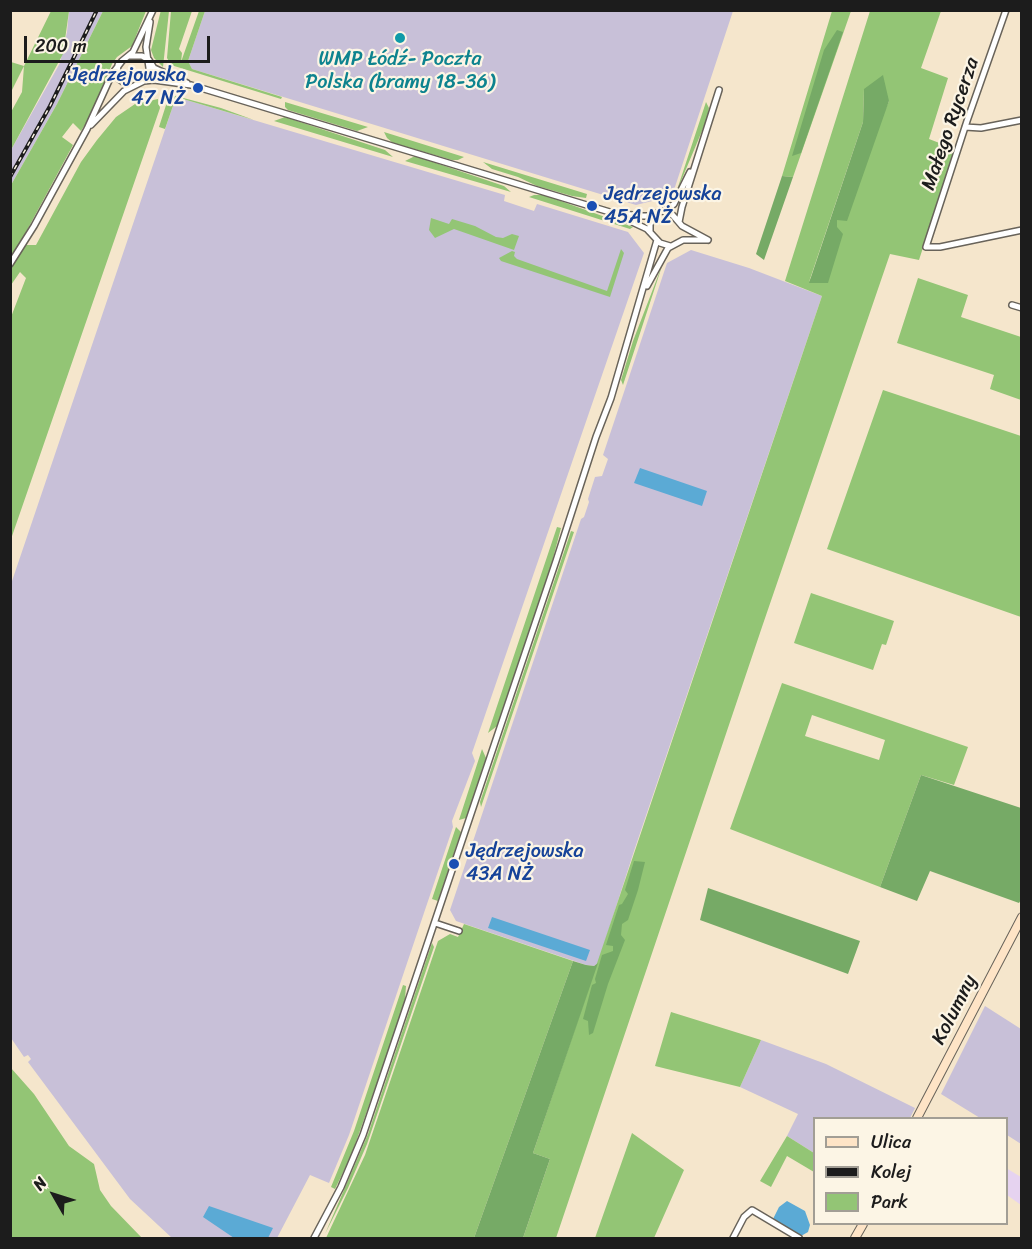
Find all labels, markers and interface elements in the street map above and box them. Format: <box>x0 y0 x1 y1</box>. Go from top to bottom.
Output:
scale bar <box>27 24 213 62</box>
text: 200 m <box>35 30 87 62</box>
marker: WMP Łódź- Poczta Polska (bramy 18-36) <box>393 31 407 45</box>
place label: WMP Łódź- Poczta Polska (bramy 18-36) <box>305 48 495 95</box>
street label: Małego Rycerza <box>917 54 985 194</box>
place label: Jędrzejowska 47 NŻ <box>68 64 186 111</box>
marker: Jędrzejowska 47 NŻ <box>191 81 205 95</box>
place label: Jędrzejowska 45A NŻ <box>604 183 722 230</box>
marker: Jędrzejowska 45A NŻ <box>585 199 599 213</box>
place label: Jędrzejowska 43A NŻ <box>466 840 584 887</box>
marker: Jędrzejowska 43A NŻ <box>447 857 461 871</box>
street label: Kolumny <box>927 971 983 1049</box>
legend <box>813 1117 1008 1225</box>
text: Ulica <box>871 1126 911 1158</box>
text: Kolej <box>871 1156 911 1188</box>
north arrow <box>24 1165 84 1225</box>
text: N <box>25 1170 54 1197</box>
text: Park <box>871 1186 908 1218</box>

